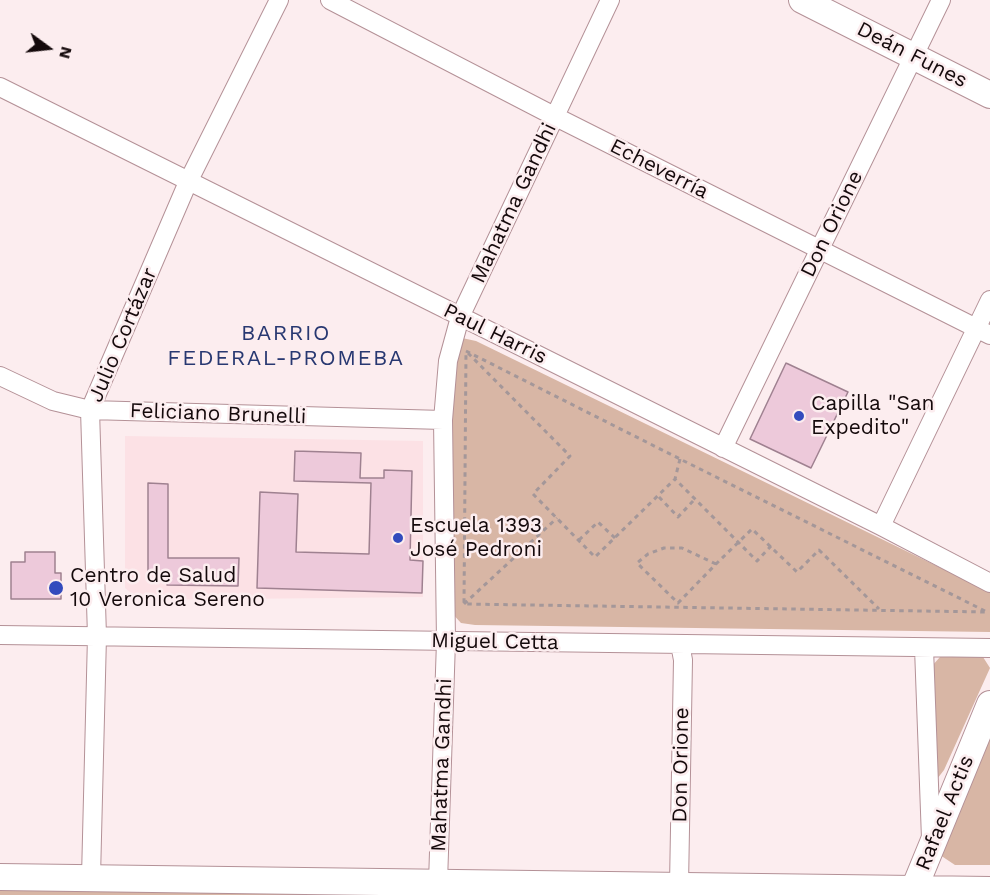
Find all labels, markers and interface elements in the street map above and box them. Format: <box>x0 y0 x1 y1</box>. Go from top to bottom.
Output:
street label: Deán Funes <box>853 16 971 94</box>
north arrow <box>18 18 78 78</box>
text: N <box>55 45 77 61</box>
street label: Mahatma Gandhi <box>466 119 562 287</box>
street label: Echeverría <box>606 133 712 205</box>
street label: Don Orione <box>795 167 869 281</box>
street label: Julio Cortázar <box>83 264 163 406</box>
street label: Paul Harris <box>439 298 551 370</box>
district label: BARRIO FEDERAL-PROMEBA <box>167 321 405 372</box>
place label: Capilla "San Expedito" <box>811 391 935 441</box>
street label: Feliciano Brunelli <box>129 398 307 430</box>
marker: Capilla "San Expedito" <box>792 409 806 423</box>
place label: Escuela 1393 José Pedroni <box>410 513 542 563</box>
marker: Escuela 1393 José Pedroni <box>391 531 405 545</box>
place label: Centro de Salud 10 Veronica Sereno <box>70 563 265 613</box>
marker: Centro de Salud 10 Veronica Sereno <box>47 579 65 597</box>
street label: Miguel Cetta <box>431 628 559 656</box>
street label: Mahatma Gandhi <box>426 678 458 852</box>
street label: Don Orione <box>667 707 695 823</box>
street label: Rafael Actis <box>910 752 980 874</box>

